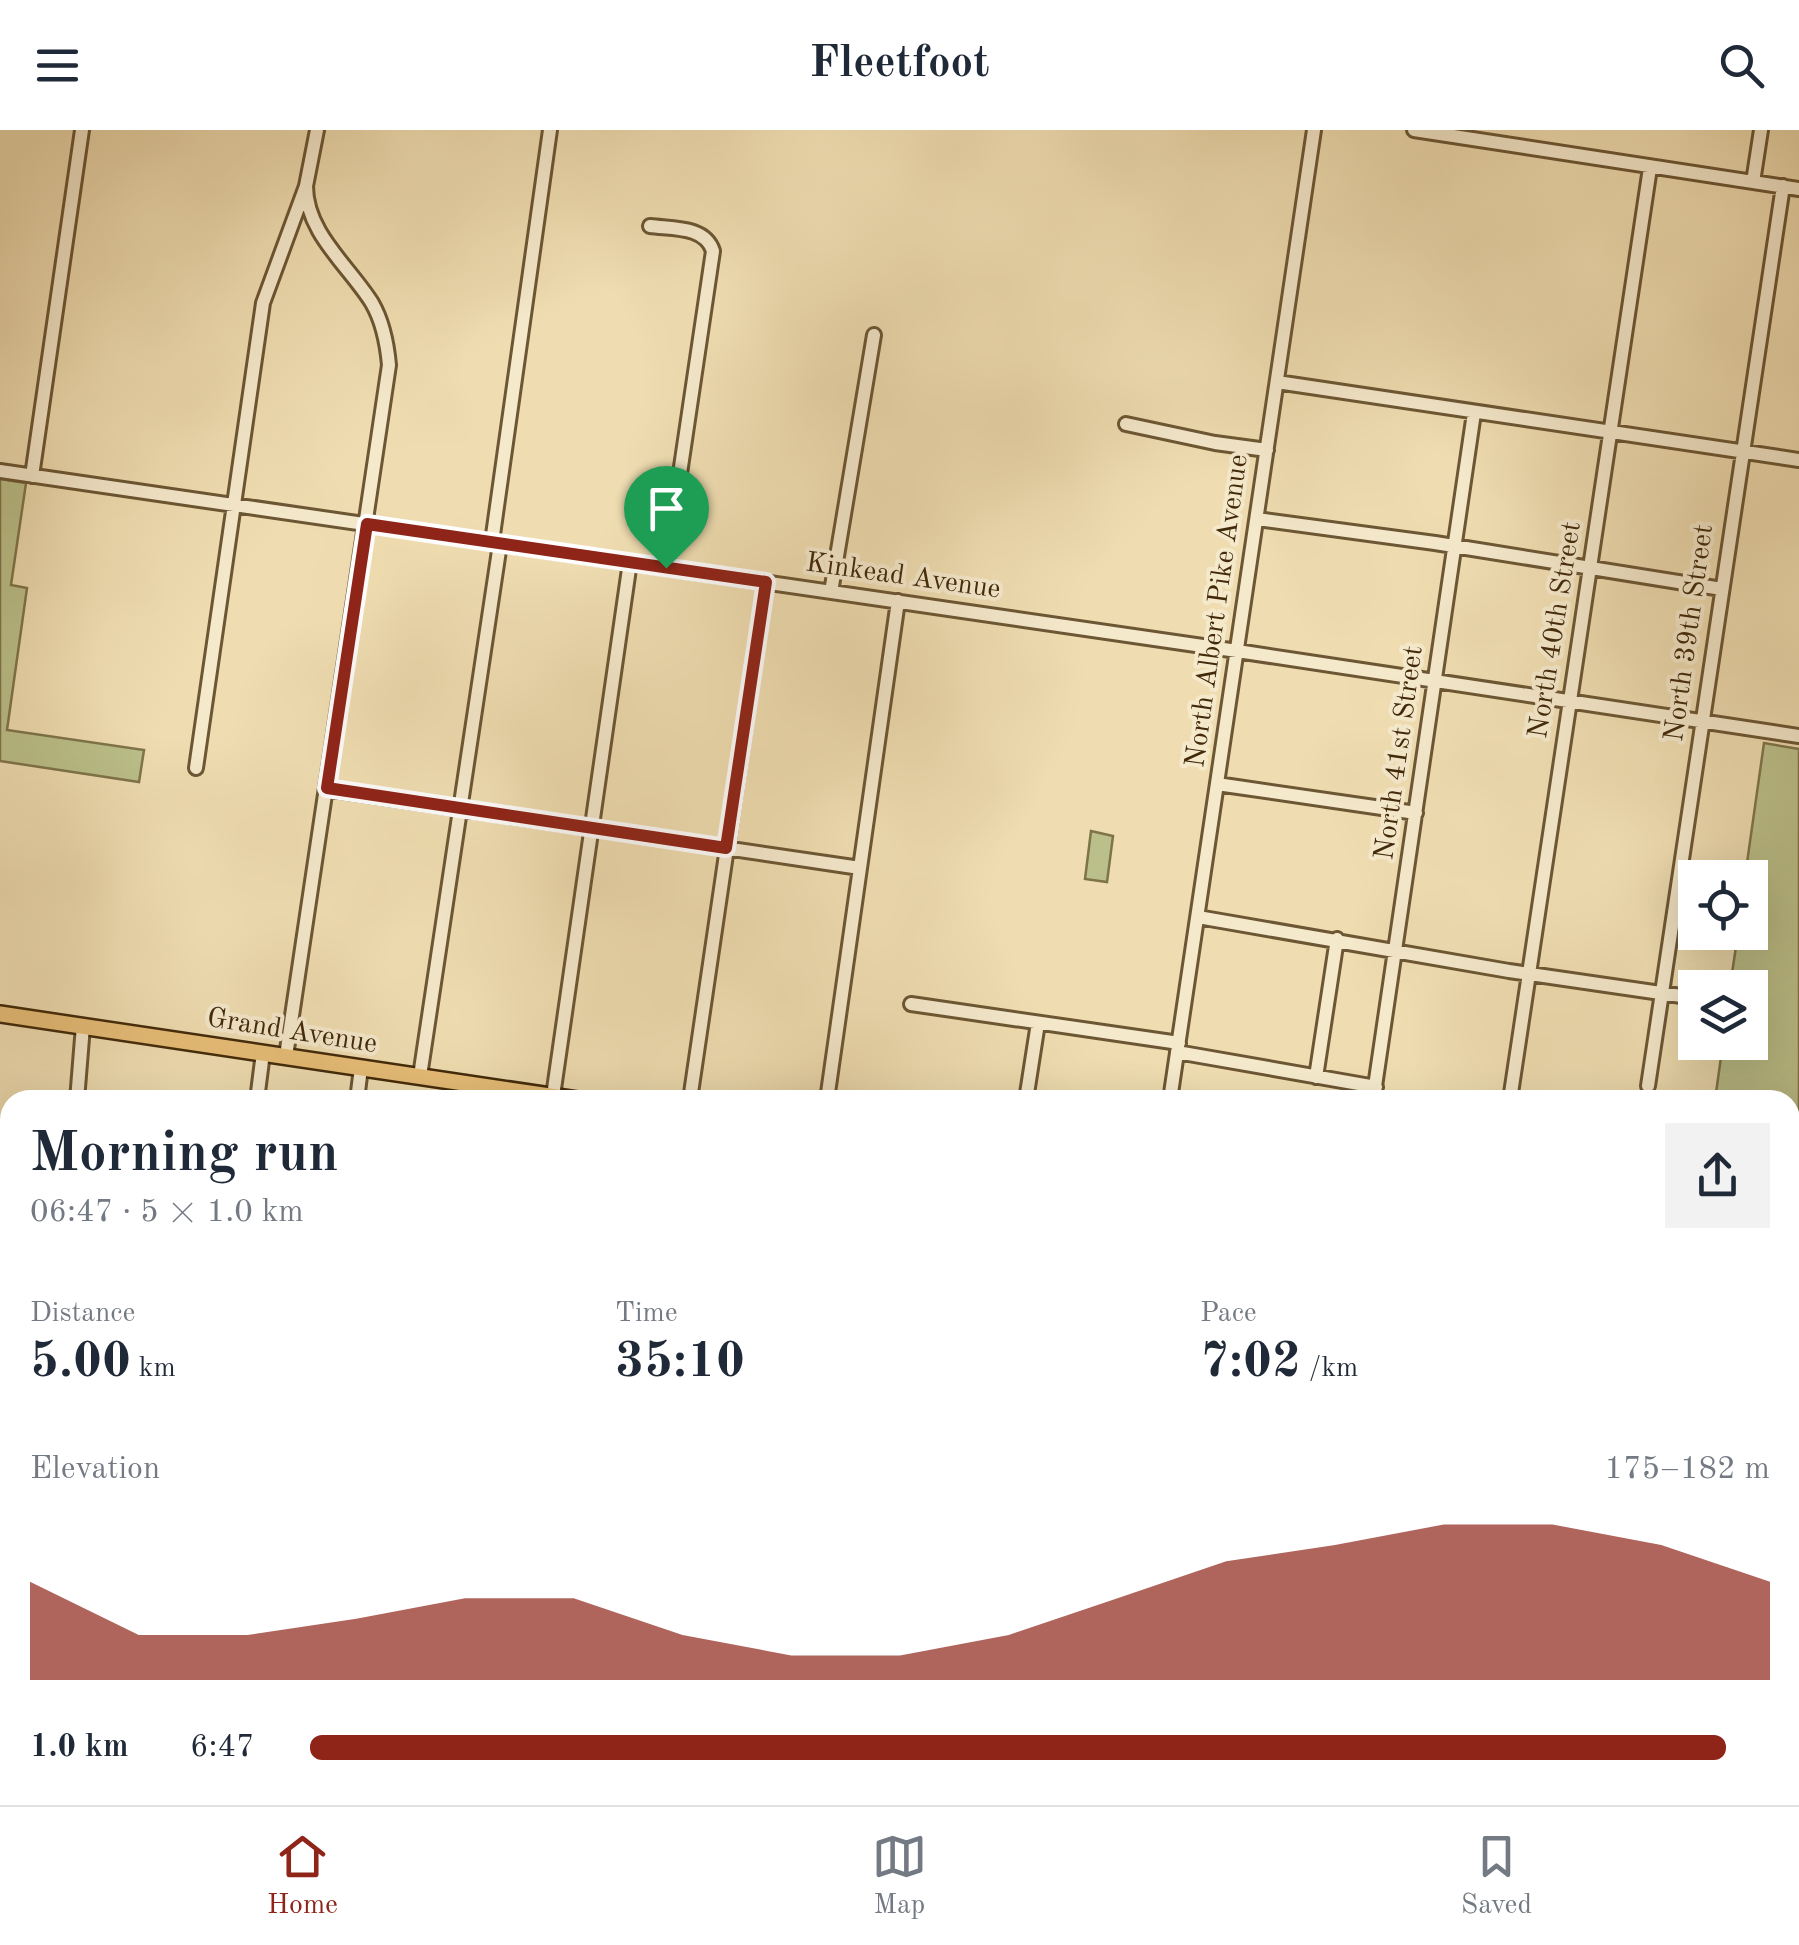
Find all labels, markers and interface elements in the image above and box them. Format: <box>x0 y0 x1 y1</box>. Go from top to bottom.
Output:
icon: menu <box>30 38 85 93</box>
icon: search <box>1714 38 1769 93</box>
text: Fleetfoot <box>809 42 990 87</box>
street label: North Albert Pike Avenue <box>1182 453 1254 769</box>
pin <box>624 466 709 569</box>
icon: arrive <box>639 481 694 536</box>
street label: North 40th Street <box>1525 519 1587 741</box>
street label: North 39th Street <box>1661 522 1719 744</box>
street label: Kinkead Avenue <box>804 549 1002 605</box>
street label: North 41st Street <box>1371 644 1429 862</box>
map controls <box>1678 860 1768 1060</box>
button: locate <box>1678 860 1768 950</box>
button: layers <box>1678 970 1768 1060</box>
street label: Grand Avenue <box>205 1005 379 1059</box>
button: share <box>1665 1123 1770 1228</box>
text: Morning run <box>30 1128 339 1183</box>
text: 06:47 · 5 × 1.0 km <box>30 1197 304 1229</box>
text: Distance <box>30 1300 135 1328</box>
text: Time <box>615 1300 678 1328</box>
text: Pace <box>1200 1300 1257 1328</box>
text: 5.00 <box>30 1338 131 1388</box>
text: 35:10 <box>615 1338 745 1388</box>
text: 7:02 <box>1200 1338 1301 1388</box>
text: km <box>131 1355 176 1383</box>
text: /km <box>1301 1355 1358 1383</box>
text: Elevation <box>30 1454 160 1486</box>
text: 175–182 m <box>1604 1454 1770 1486</box>
text: 1.0 km <box>30 1732 129 1764</box>
text: 6:47 <box>190 1732 255 1764</box>
tab: Home <box>267 1829 338 1924</box>
tab: Map <box>872 1829 927 1924</box>
tab: Saved <box>1461 1829 1532 1924</box>

